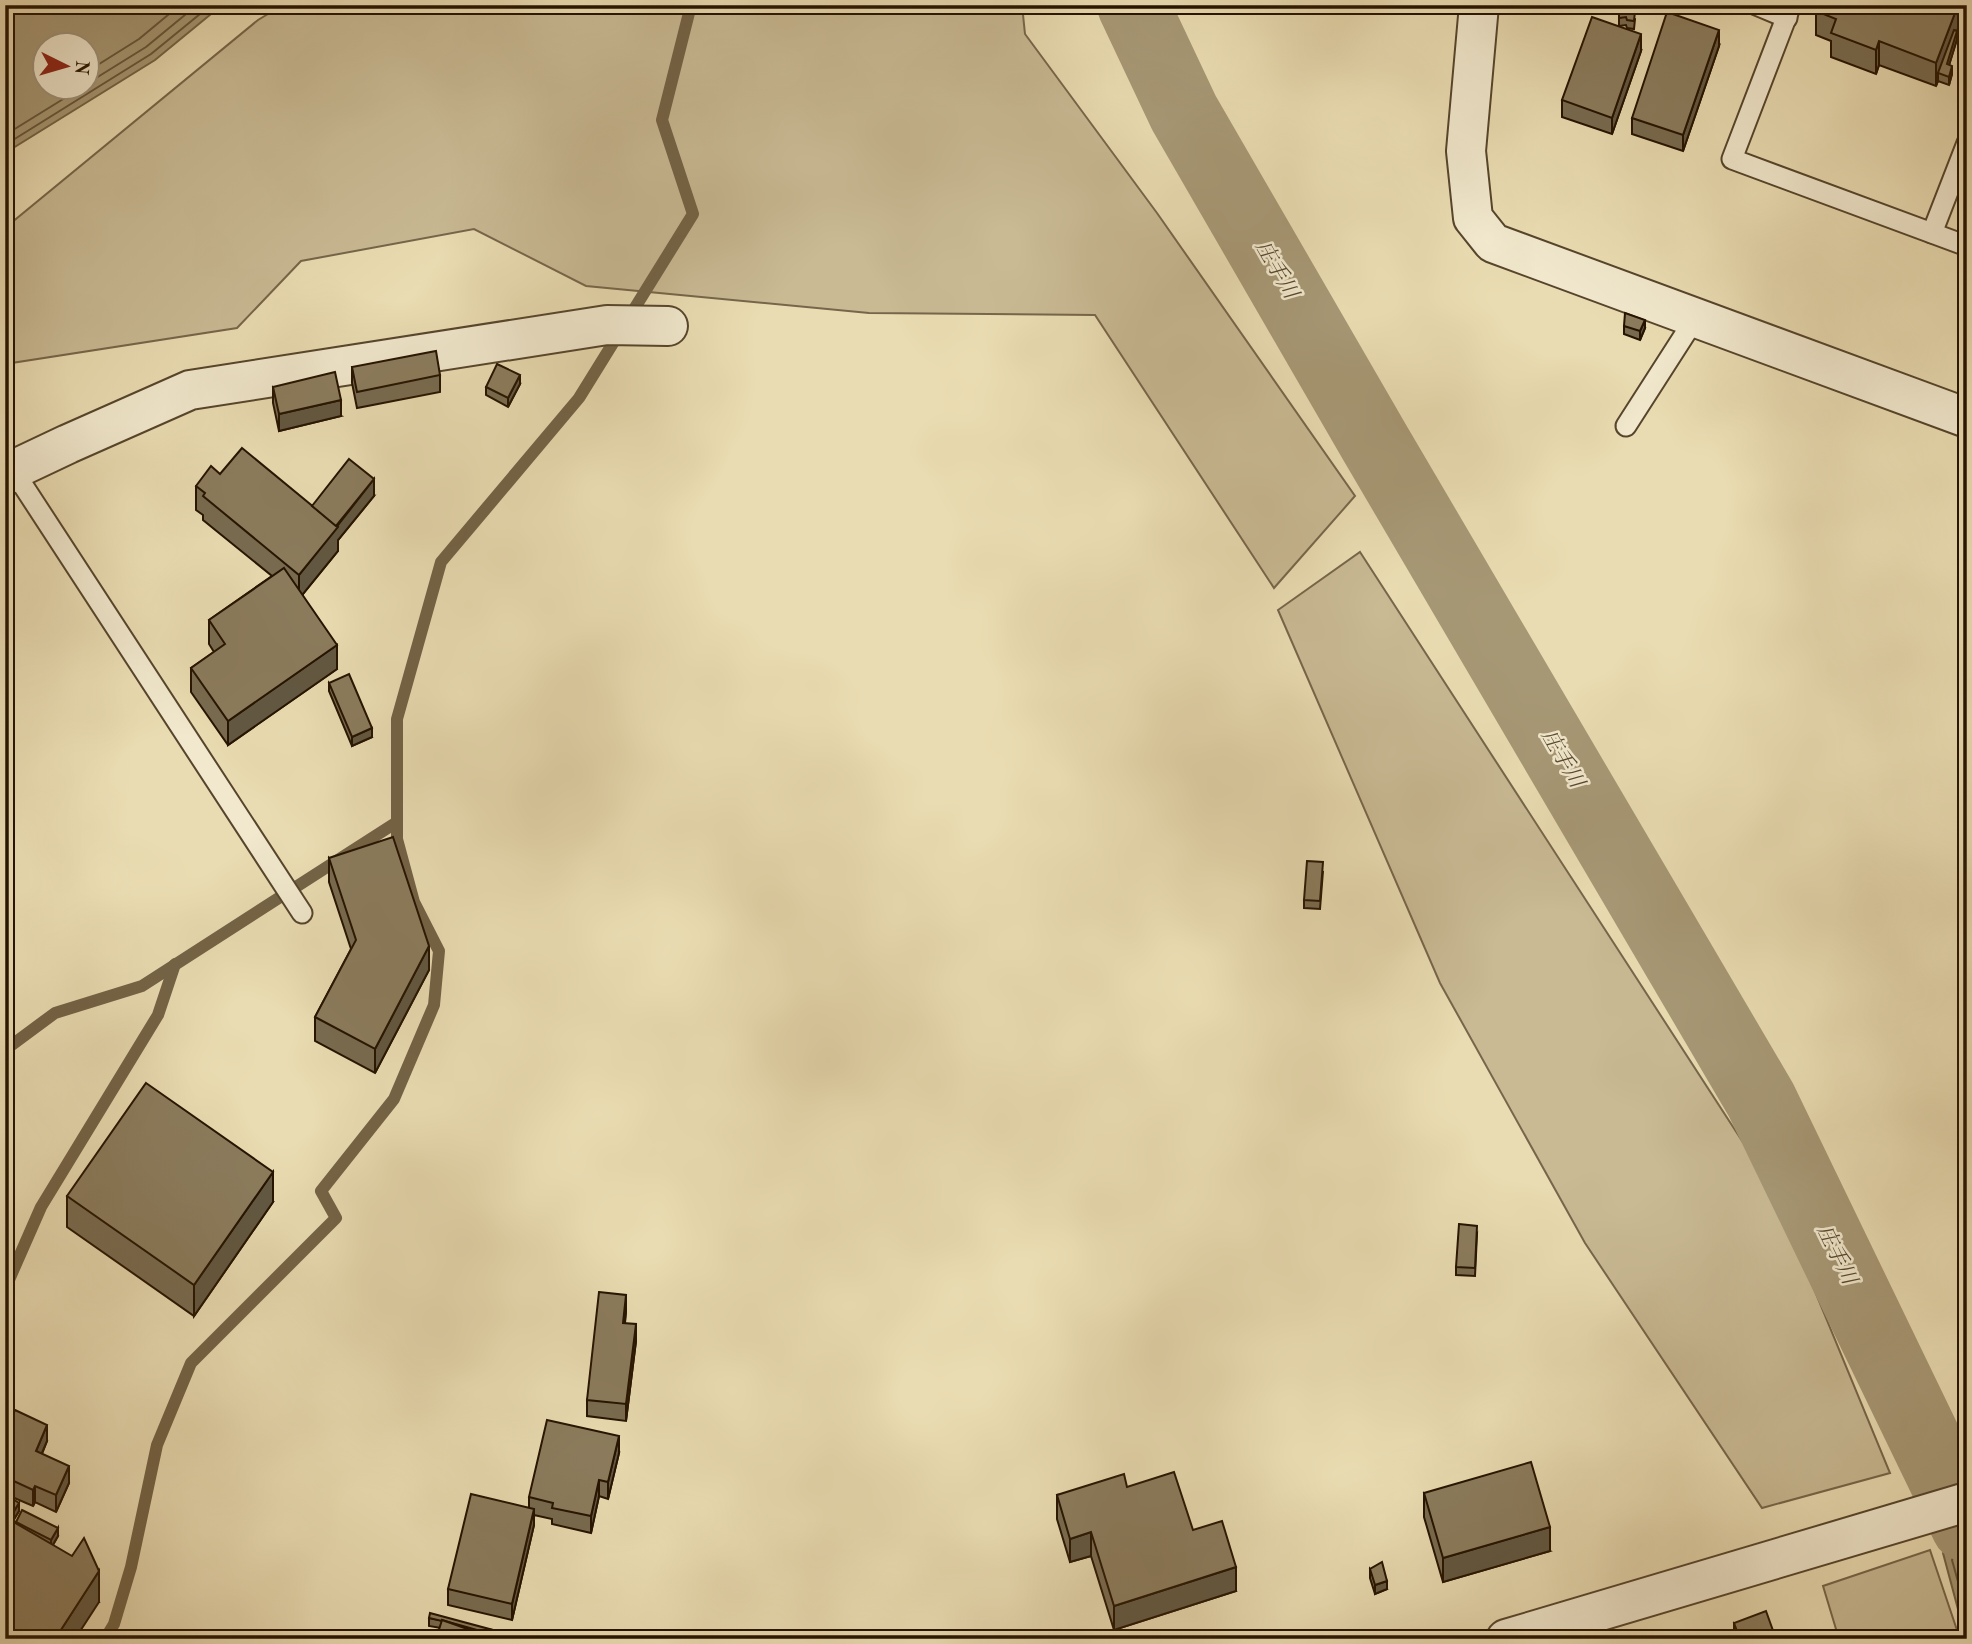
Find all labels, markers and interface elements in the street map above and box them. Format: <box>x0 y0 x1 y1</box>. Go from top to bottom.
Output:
north arrow <box>32 32 102 102</box>
text: N <box>70 59 91 76</box>
water label: 庄手川 <box>1251 236 1304 304</box>
water label: 庄手川 <box>1537 725 1590 793</box>
water label: 庄手川 <box>1813 1221 1862 1290</box>

